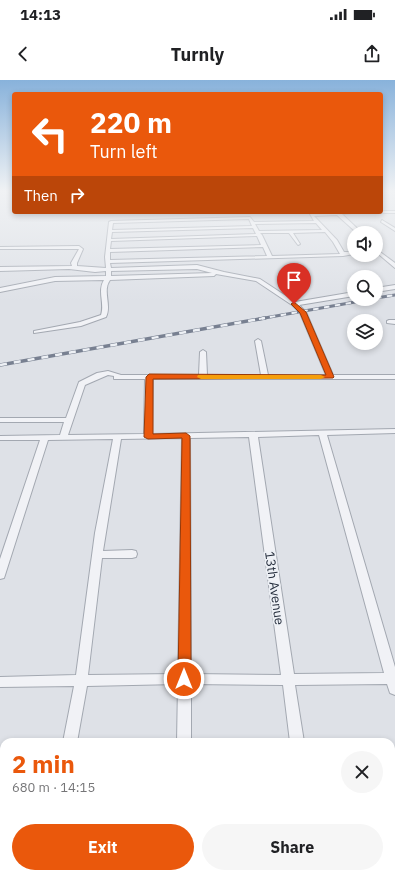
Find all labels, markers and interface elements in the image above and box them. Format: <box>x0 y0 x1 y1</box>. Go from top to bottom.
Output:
text: 14:13 <box>20 5 61 24</box>
icon: back <box>12 43 34 65</box>
text: Turnly <box>171 43 224 66</box>
icon: share <box>361 43 383 65</box>
text: 220 m <box>90 104 172 141</box>
icon: left <box>24 108 76 160</box>
text: Turn left <box>90 140 158 163</box>
icon: right <box>66 184 88 206</box>
text: Then <box>24 186 58 205</box>
map controls <box>347 226 383 350</box>
button: sound <box>347 226 383 262</box>
pin <box>277 263 311 304</box>
icon: arrive <box>283 269 305 291</box>
button: search <box>347 270 383 306</box>
button: layers <box>347 314 383 350</box>
street label: 13th Avenue <box>261 550 288 626</box>
position arrow <box>163 658 205 700</box>
text: 2 min <box>12 748 75 780</box>
button: close <box>341 751 383 793</box>
text: 680 m · 14:15 <box>12 779 95 796</box>
button: Exit <box>12 824 194 870</box>
button: Share <box>202 824 383 870</box>

